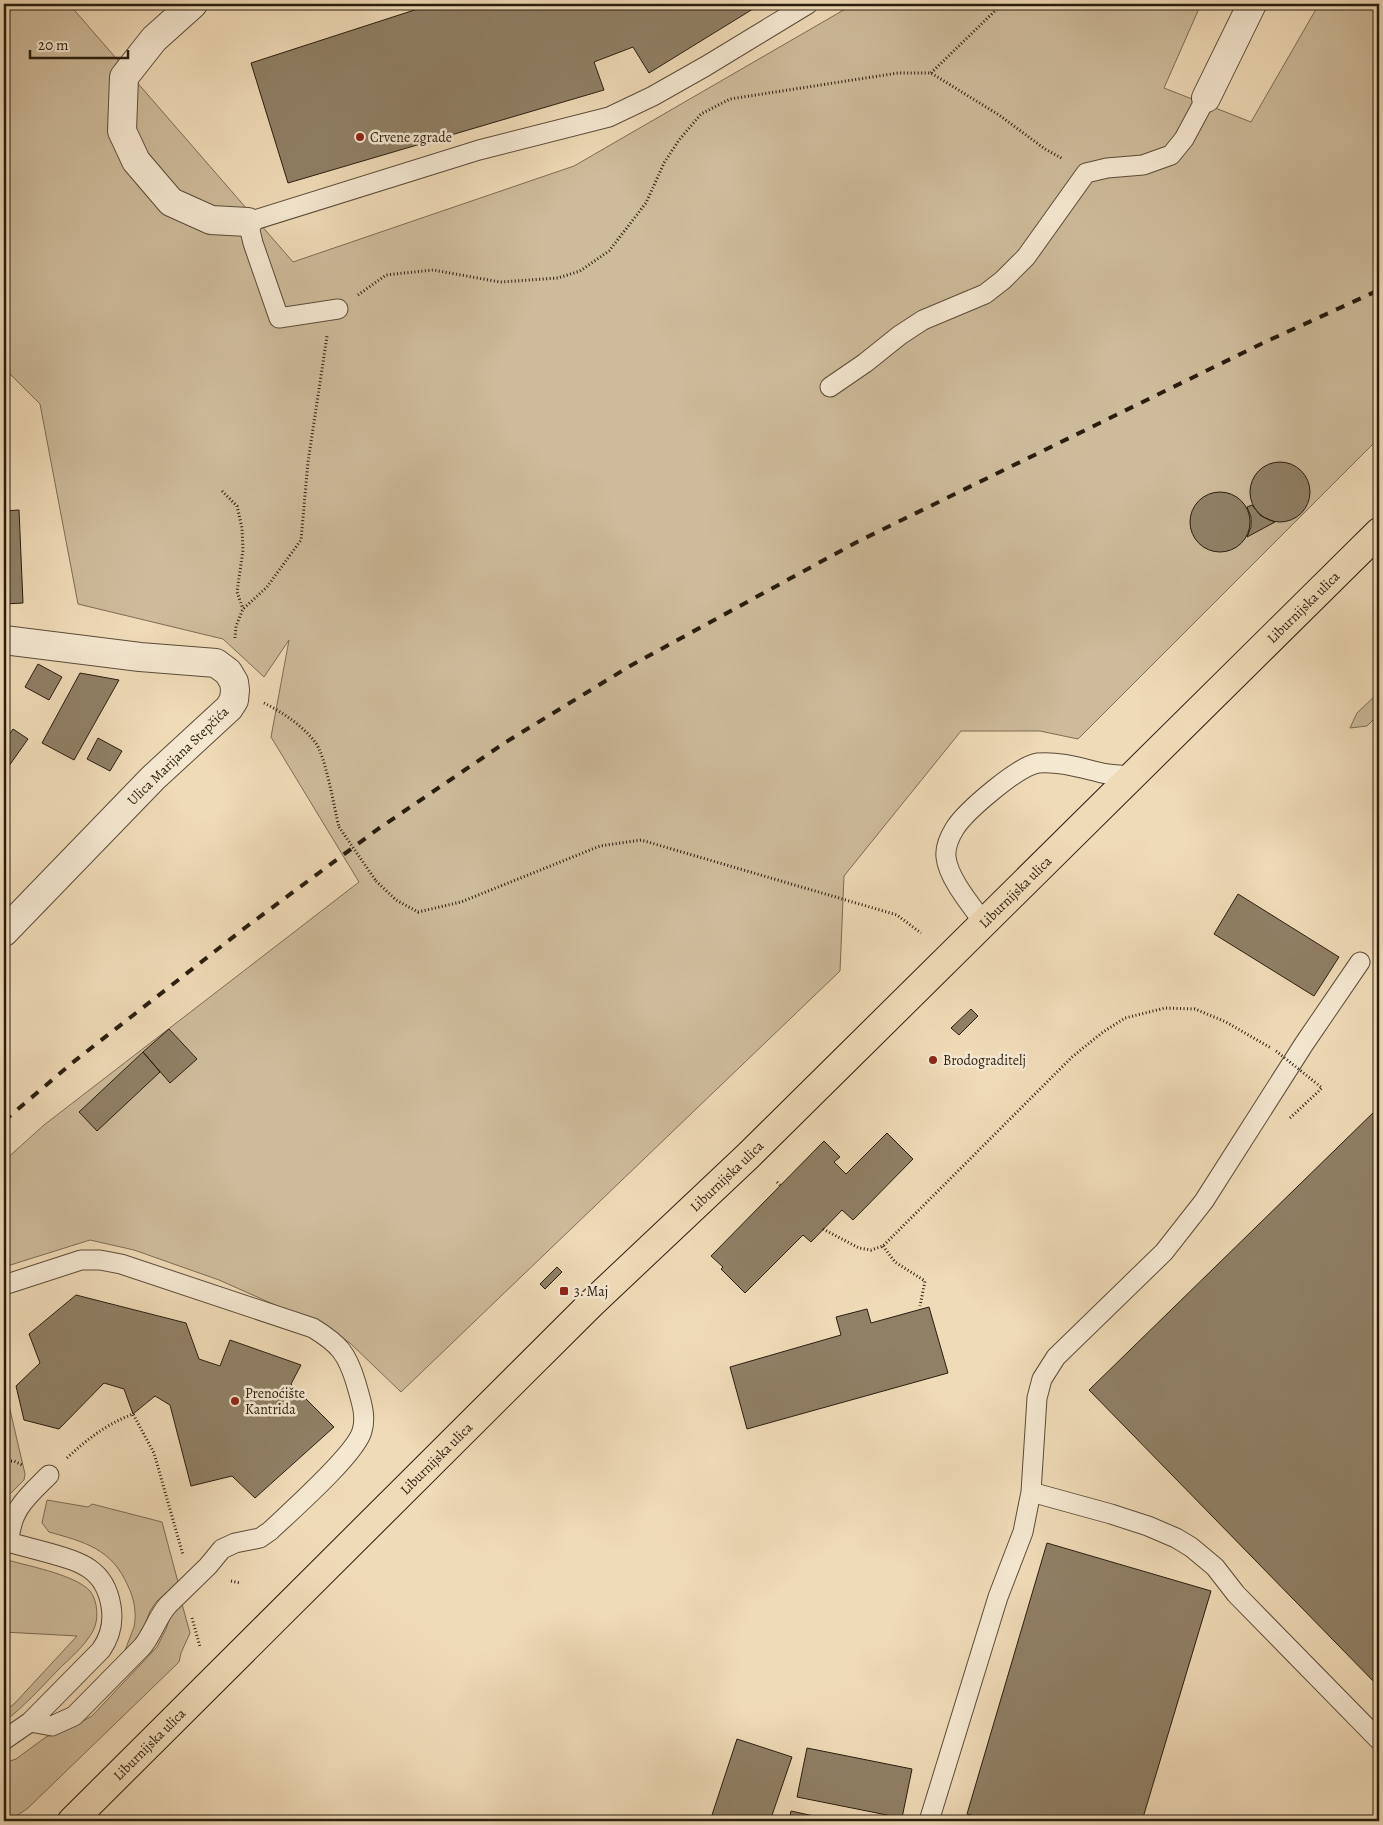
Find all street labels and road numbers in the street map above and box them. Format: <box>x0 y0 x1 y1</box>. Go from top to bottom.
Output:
street label: Liburnijska ulica <box>1263 567 1344 647</box>
street label: Ulica Marijana Stepčića <box>123 702 233 810</box>
street label: Liburnijska ulica <box>975 851 1056 932</box>
street label: Liburnijska ulica <box>685 1136 768 1216</box>
street label: Liburnijska ulica <box>396 1418 477 1499</box>
street label: Liburnijska ulica <box>109 1703 190 1784</box>

